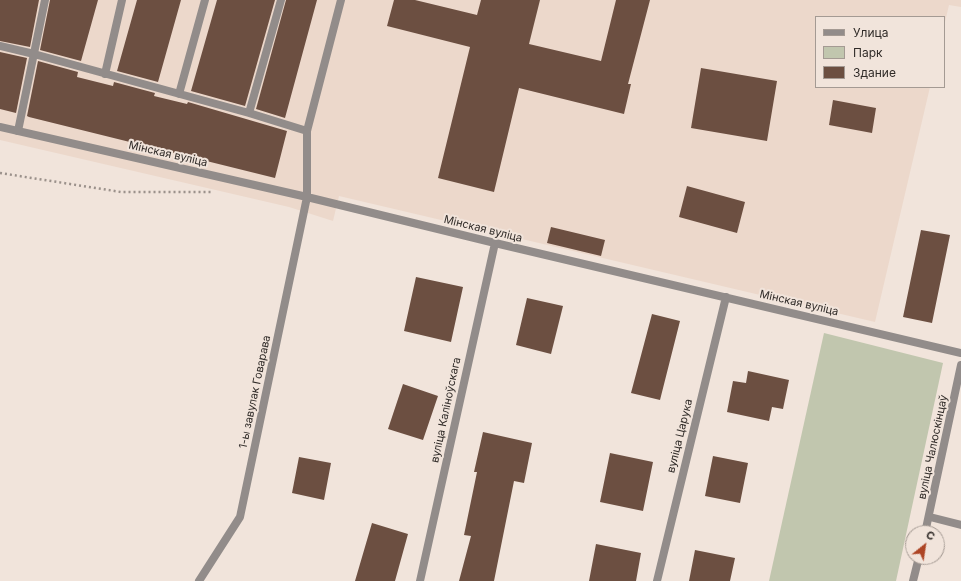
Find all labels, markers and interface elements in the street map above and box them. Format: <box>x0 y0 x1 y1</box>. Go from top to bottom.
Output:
legend <box>815 16 945 88</box>
text: Улица <box>853 25 888 40</box>
text: Парк <box>853 45 883 60</box>
text: Здание <box>853 65 896 80</box>
street label: Мінская вуліца <box>127 139 209 169</box>
street label: Мінская вуліца <box>442 213 524 245</box>
street label: Мінская вуліца <box>758 288 840 318</box>
street label: 1-ы завулак Говарава <box>237 334 273 450</box>
street label: вуліца Каліноўскага <box>428 356 464 464</box>
street label: вуліца Чалюскінцаў <box>915 394 951 500</box>
street label: вуліца Царука <box>664 398 696 474</box>
north arrow <box>905 525 945 565</box>
text: С <box>923 527 938 544</box>

